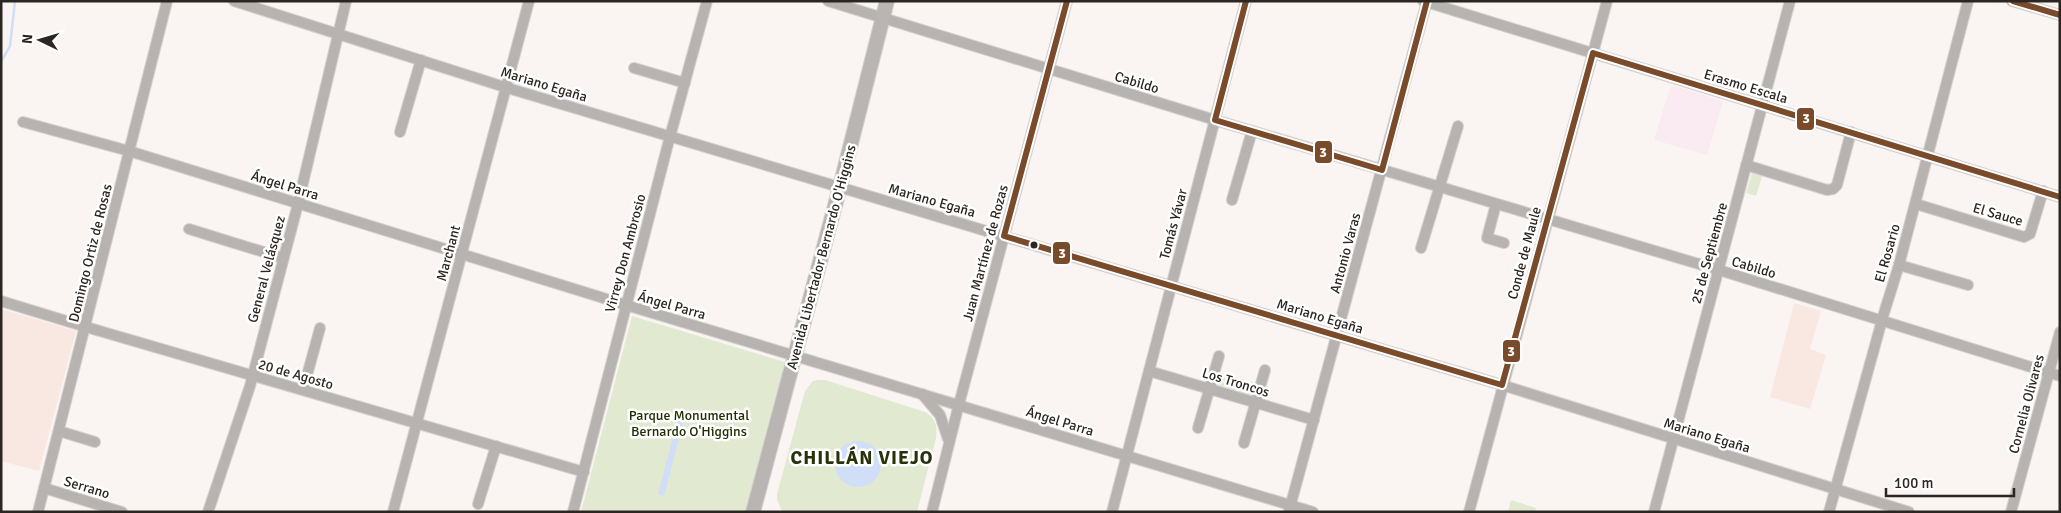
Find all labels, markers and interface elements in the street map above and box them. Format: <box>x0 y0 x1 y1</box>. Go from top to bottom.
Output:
north arrow <box>15 15 65 65</box>
text: N <box>19 33 36 45</box>
street label: Mariano Egaña <box>498 63 589 106</box>
street label: Erasmo Escala <box>1702 66 1790 107</box>
street label: Cabildo <box>1113 68 1161 97</box>
line badge: 3 <box>1796 107 1815 131</box>
text: 3 <box>1802 110 1810 127</box>
line badge: 3 <box>1314 140 1333 164</box>
street label: Avenida Libertador Bernardo O'Higgins <box>783 143 860 371</box>
text: 3 <box>1319 144 1327 161</box>
street label: Ángel Parra <box>249 167 321 204</box>
street label: Mariano Egaña <box>886 180 977 221</box>
street label: Domingo Ortiz de Rosas <box>65 182 116 324</box>
street label: Juan Martínez de Rozas <box>959 183 1012 323</box>
street label: Tomás Yávar <box>1156 186 1191 261</box>
street label: Virrey Don Ambrosio <box>601 192 649 314</box>
street label: El Sauce <box>1971 199 2025 230</box>
street label: 25 de Septiembre <box>1688 201 1731 306</box>
street label: Conde de Maule <box>1504 205 1545 301</box>
street label: Antonio Varas <box>1327 211 1364 295</box>
street label: General Velásquez <box>244 214 289 324</box>
street label: El Rosario <box>1871 222 1904 284</box>
street label: Marchant <box>433 223 464 283</box>
unlabelled marker <box>1029 240 1039 250</box>
line badge: 3 <box>1052 241 1071 265</box>
text: 3 <box>1058 245 1066 262</box>
street label: Cabildo <box>1730 253 1778 282</box>
street label: Ángel Parra <box>636 288 708 323</box>
street label: Mariano Egaña <box>1274 295 1365 338</box>
line badge: 3 <box>1502 339 1521 363</box>
text: 3 <box>1507 343 1515 360</box>
street label: Cornelia Olivares <box>2005 353 2048 456</box>
street label: 20 de Agosto <box>256 356 335 393</box>
street label: Los Troncos <box>1200 364 1272 401</box>
street label: Ángel Parra <box>1024 403 1096 440</box>
park label: Parque Monumental Bernardo O'Higgins <box>629 407 749 440</box>
street label: Mariano Egaña <box>1661 414 1752 457</box>
district label: CHILLÁN VIEJO <box>791 446 933 470</box>
scale bar <box>1886 466 2014 498</box>
street label: Serrano <box>62 472 112 502</box>
text: 100 m <box>1894 474 1934 492</box>

